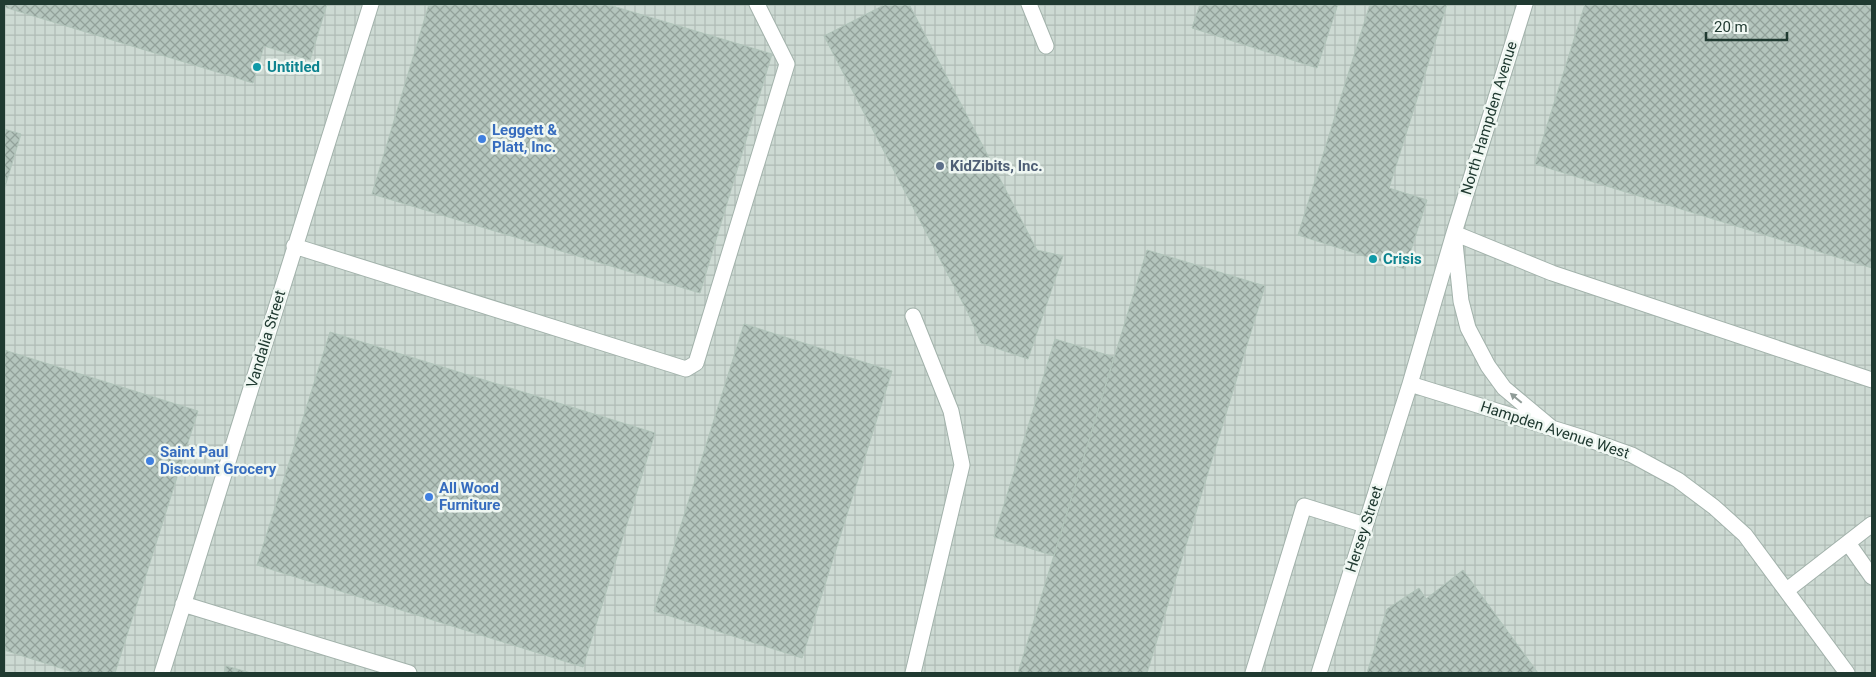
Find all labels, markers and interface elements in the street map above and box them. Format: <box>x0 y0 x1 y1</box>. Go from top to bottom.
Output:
scale bar <box>1706 10 1787 42</box>
text: 20 m <box>1714 18 1748 36</box>
street label: North Hampden Avenue <box>1457 39 1521 197</box>
place label: Untitled <box>267 58 320 76</box>
marker: Untitled <box>251 61 263 73</box>
place label: Leggett & Platt, Inc. <box>492 121 557 156</box>
marker: Leggett & Platt, Inc. <box>476 133 488 145</box>
place label: KidZibits, Inc. <box>950 157 1043 175</box>
marker: KidZibits, Inc. <box>934 160 946 172</box>
place label: Crisis <box>1383 250 1422 268</box>
marker: Crisis <box>1367 253 1379 265</box>
street label: Vandalia Street <box>243 288 289 390</box>
one-way arrow <box>1509 392 1522 403</box>
street label: Hampden Avenue West <box>1478 397 1632 463</box>
place label: Saint Paul Discount Grocery <box>160 443 277 478</box>
marker: Saint Paul Discount Grocery <box>144 455 156 467</box>
place label: All Wood Furniture <box>439 479 500 514</box>
street label: Hersey Street <box>1342 483 1386 574</box>
marker: All Wood Furniture <box>423 491 435 503</box>

